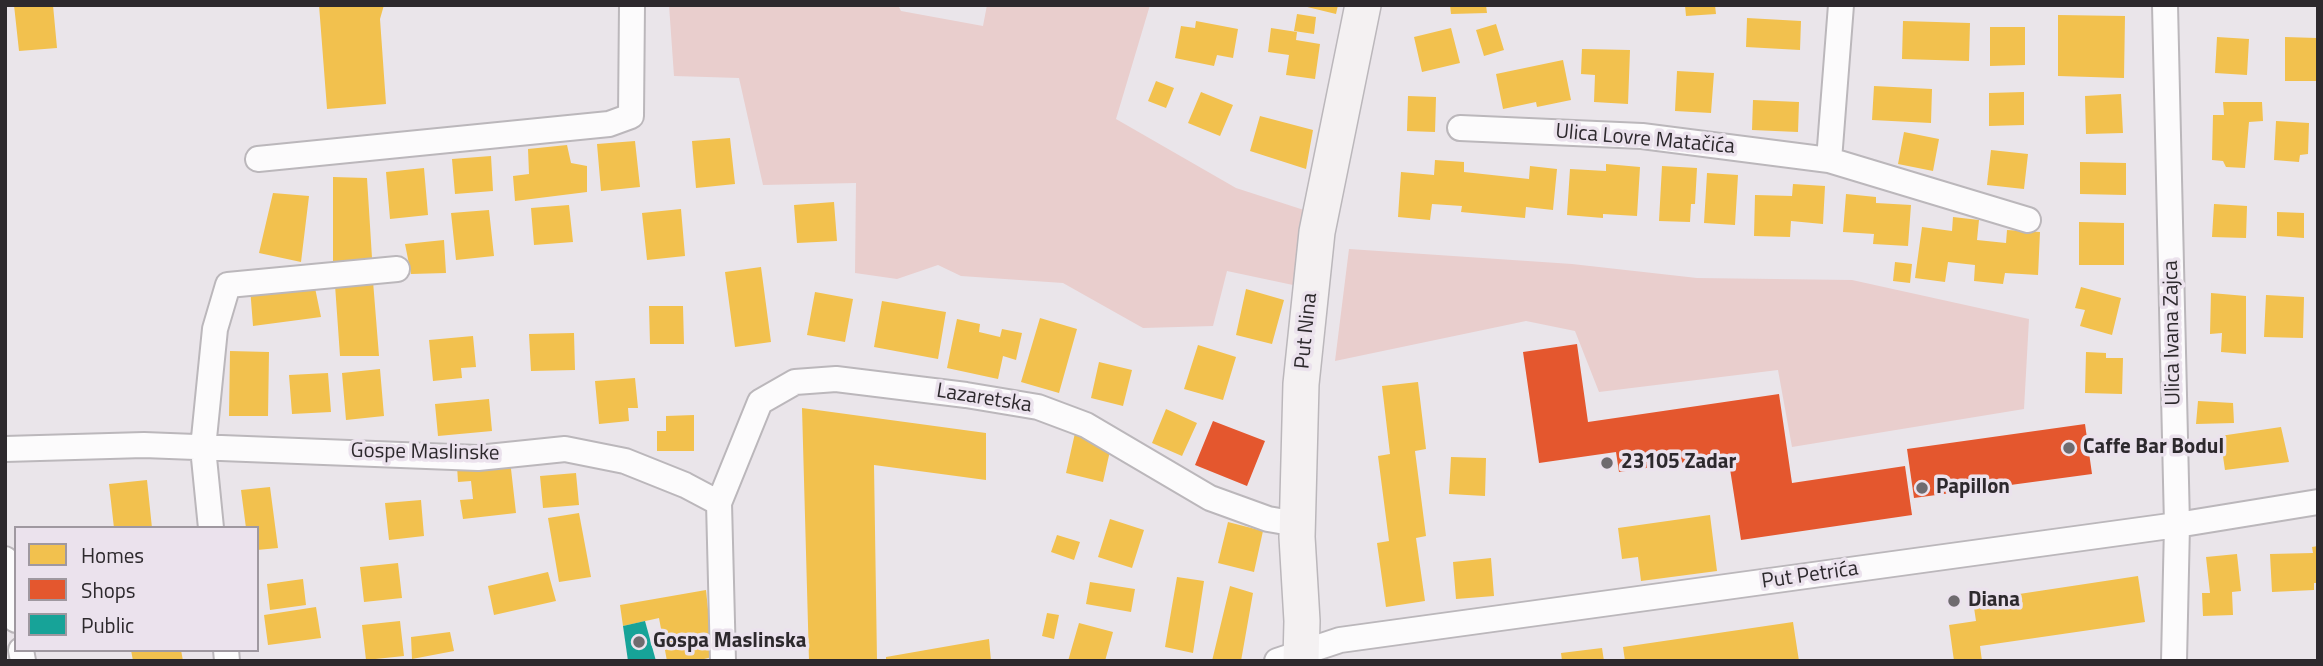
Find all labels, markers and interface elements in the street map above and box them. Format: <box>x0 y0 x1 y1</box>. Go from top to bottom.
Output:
street label: Ulica Lovre Matačića <box>1554 120 1736 160</box>
street label: Ulica Ivana Zajca <box>2159 260 2187 406</box>
street label: Put Nina <box>1290 292 1324 370</box>
street label: Lazaretska <box>935 379 1033 419</box>
place label: Caffe Bar Bodul <box>2083 435 2224 461</box>
street label: Gospe Maslinske <box>350 439 500 467</box>
marker: Caffe Bar Bodul <box>2061 440 2077 456</box>
place label: 23105 Zadar <box>1621 450 1736 476</box>
marker: 23105 Zadar <box>1599 455 1615 471</box>
place label: Papillon <box>1936 475 2010 501</box>
marker: Papillon <box>1914 480 1930 496</box>
legend <box>14 526 259 652</box>
text: Homes <box>81 539 144 571</box>
street label: Put Petrića <box>1760 557 1860 595</box>
text: Shops <box>81 574 136 606</box>
place label: Diana <box>1968 588 2020 614</box>
marker: Diana <box>1946 593 1962 609</box>
text: Public <box>81 609 134 641</box>
place label: Gospa Maslinska <box>653 629 807 655</box>
marker: Gospa Maslinska <box>631 634 647 650</box>

